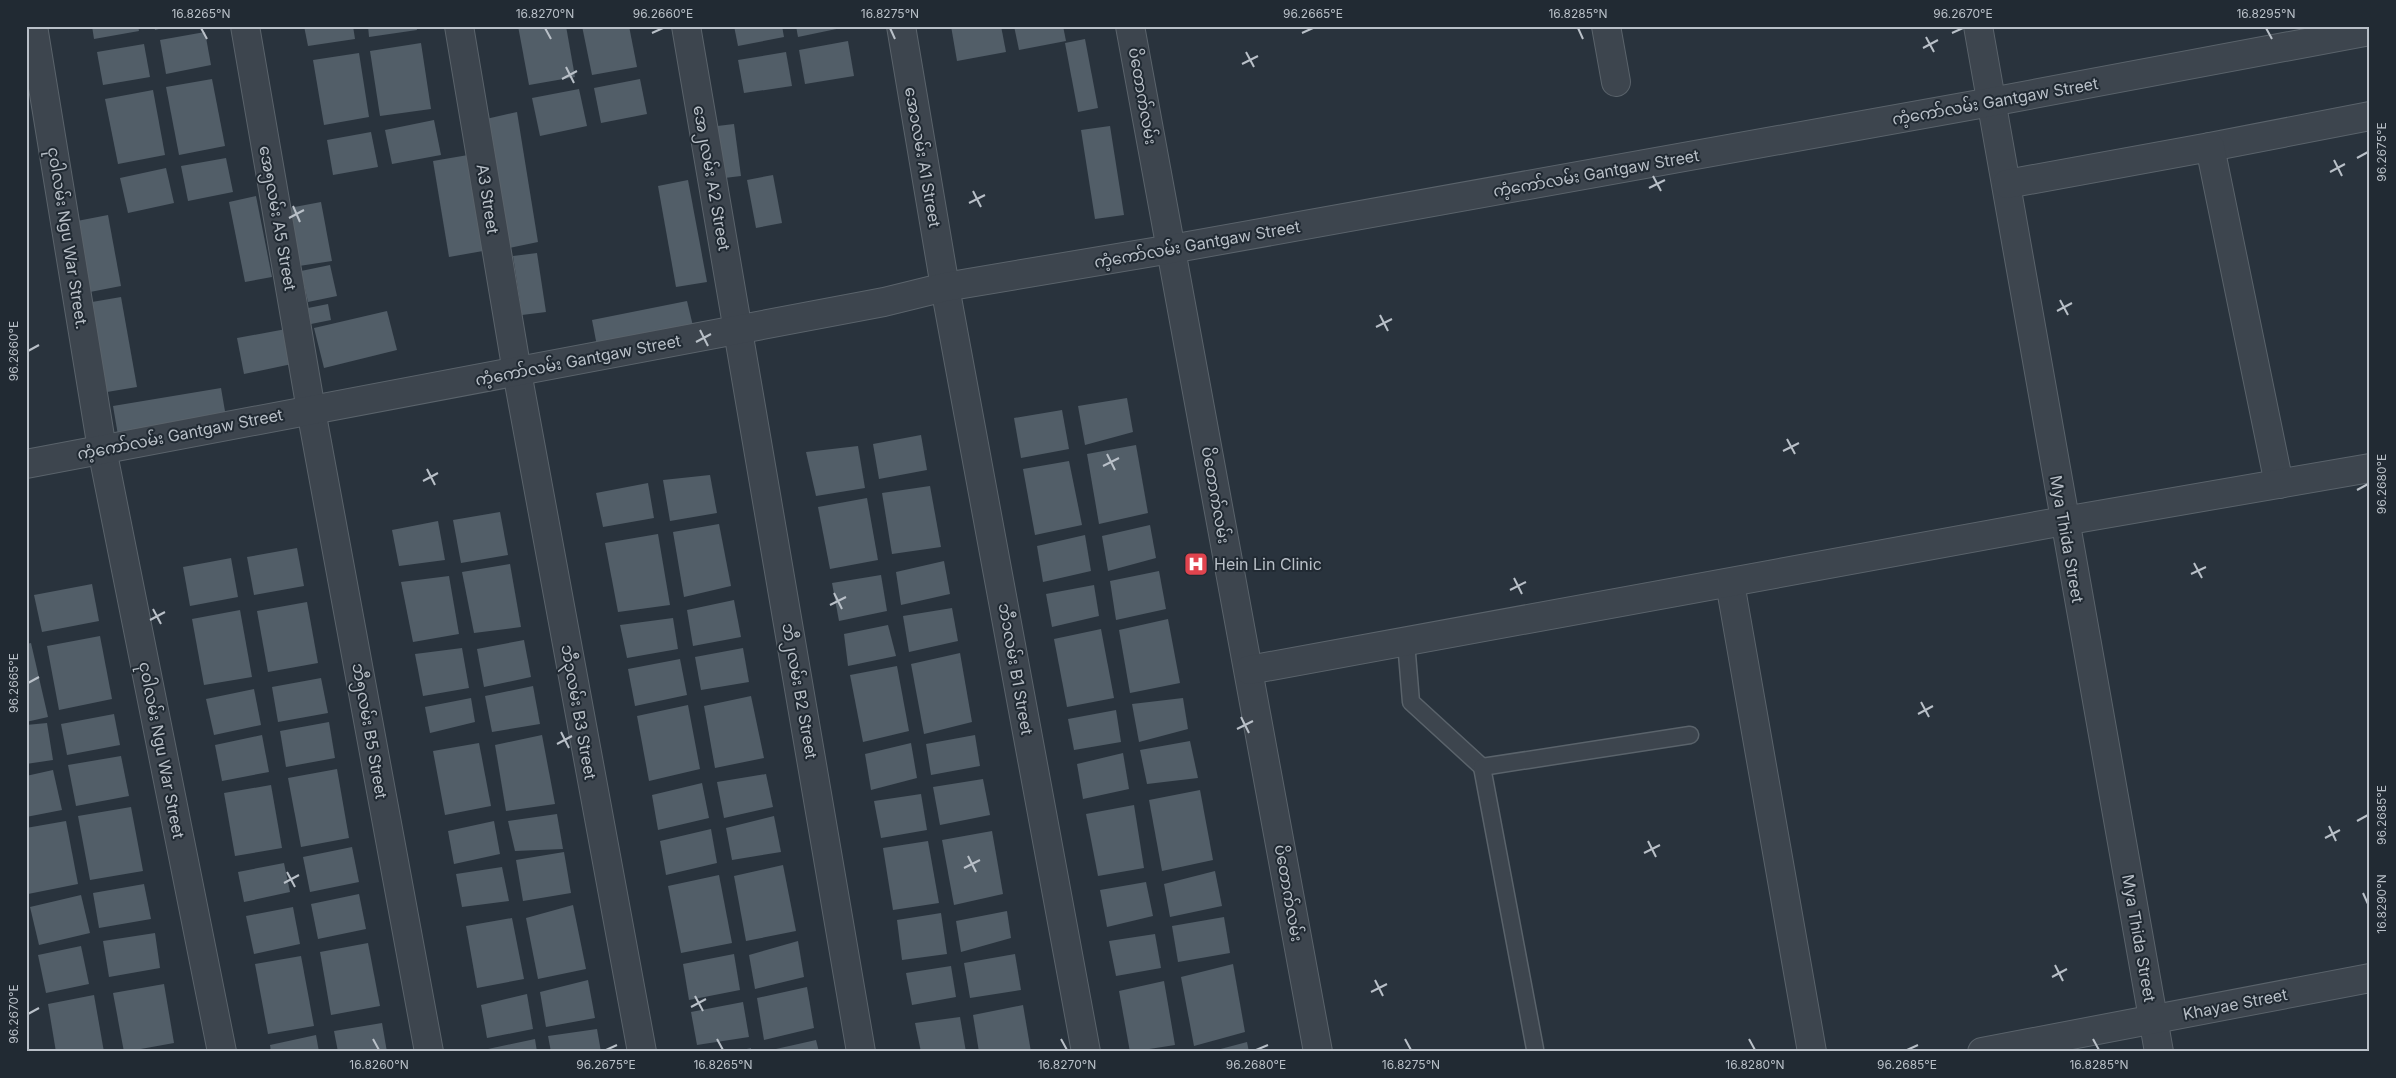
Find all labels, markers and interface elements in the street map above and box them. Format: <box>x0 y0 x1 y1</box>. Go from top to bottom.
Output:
text: 16.8265°N <box>171 6 231 21</box>
text: 16.8270°N <box>516 6 574 21</box>
text: 96.2660°E <box>633 6 693 21</box>
text: 16.8275°N <box>861 6 919 21</box>
text: 96.2665°E <box>1283 6 1343 21</box>
text: 16.8285°N <box>1548 6 1608 21</box>
text: 96.2670°E <box>1933 6 1993 21</box>
text: 16.8295°N <box>2236 6 2296 21</box>
street label: ပိတောက်လမ်း <box>1125 46 1162 146</box>
street label: ကံ့ကော်လမ်း Gantgaw Street <box>1890 72 2100 130</box>
street label: အေ၁လမ်း A1 Street <box>901 85 946 229</box>
street label: အေ၂လမ်း A2 Street <box>685 104 736 253</box>
text: 96.2675°E <box>2374 122 2389 182</box>
street label: အေ၅လမ်း A5 Street <box>251 144 302 293</box>
street label: ကံ့ကော်လမ်း Gantgaw Street <box>1491 144 1701 202</box>
street label: ငုဝါလမ်း Ngu War Street. <box>39 145 93 331</box>
street label: A3 Street <box>473 163 503 235</box>
street label: ကံ့ကော်လမ်း Gantgaw Street <box>1092 215 1302 273</box>
text: 96.2660°E <box>6 321 21 381</box>
street label: ကံ့ကော်လမ်း Gantgaw Street <box>473 329 683 391</box>
street label: ကံ့ကော်လမ်း Gantgaw Street <box>75 403 285 465</box>
street label: ပိတောက်လမ်း <box>1198 445 1235 545</box>
text: 96.2680°E <box>2374 454 2389 514</box>
street label: Mya Thida Street <box>2046 474 2088 604</box>
hospital icon: Hein Lin Clinic <box>1183 551 1209 577</box>
place label: Hein Lin Clinic <box>1214 554 1322 574</box>
street label: ဘီ၁လမ်း B1 Street <box>995 601 1038 736</box>
street label: ဘီ၂လမ်း B2 Street <box>774 621 823 761</box>
street label: ဘီ၃လမ်း B3 Street <box>553 643 602 782</box>
text: 96.2665°E <box>6 653 21 713</box>
street label: ငုဝါလမ်း Ngu War Street <box>130 660 190 841</box>
street label: ဘီ၅လမ်း B5 Street <box>344 661 393 801</box>
text: 96.2685°E <box>2374 785 2389 845</box>
street label: ပိတောက်လမ်း <box>1271 843 1308 943</box>
street label: Mya Thida Street <box>2118 873 2160 1003</box>
text: 16.8290°N <box>2374 874 2389 934</box>
text: 96.2670°E <box>6 984 21 1044</box>
street label: Khayae Street <box>2181 984 2289 1024</box>
text: 16.8260°N <box>349 1057 409 1072</box>
text: 96.2675°E <box>576 1057 636 1072</box>
text: 16.8265°N <box>693 1057 753 1072</box>
text: 16.8270°N <box>1038 1057 1096 1072</box>
text: 96.2680°E <box>1226 1057 1286 1072</box>
text: 16.8275°N <box>1382 1057 1440 1072</box>
text: 16.8280°N <box>1725 1057 1785 1072</box>
text: 96.2685°E <box>1877 1057 1937 1072</box>
text: 16.8285°N <box>2069 1057 2129 1072</box>

